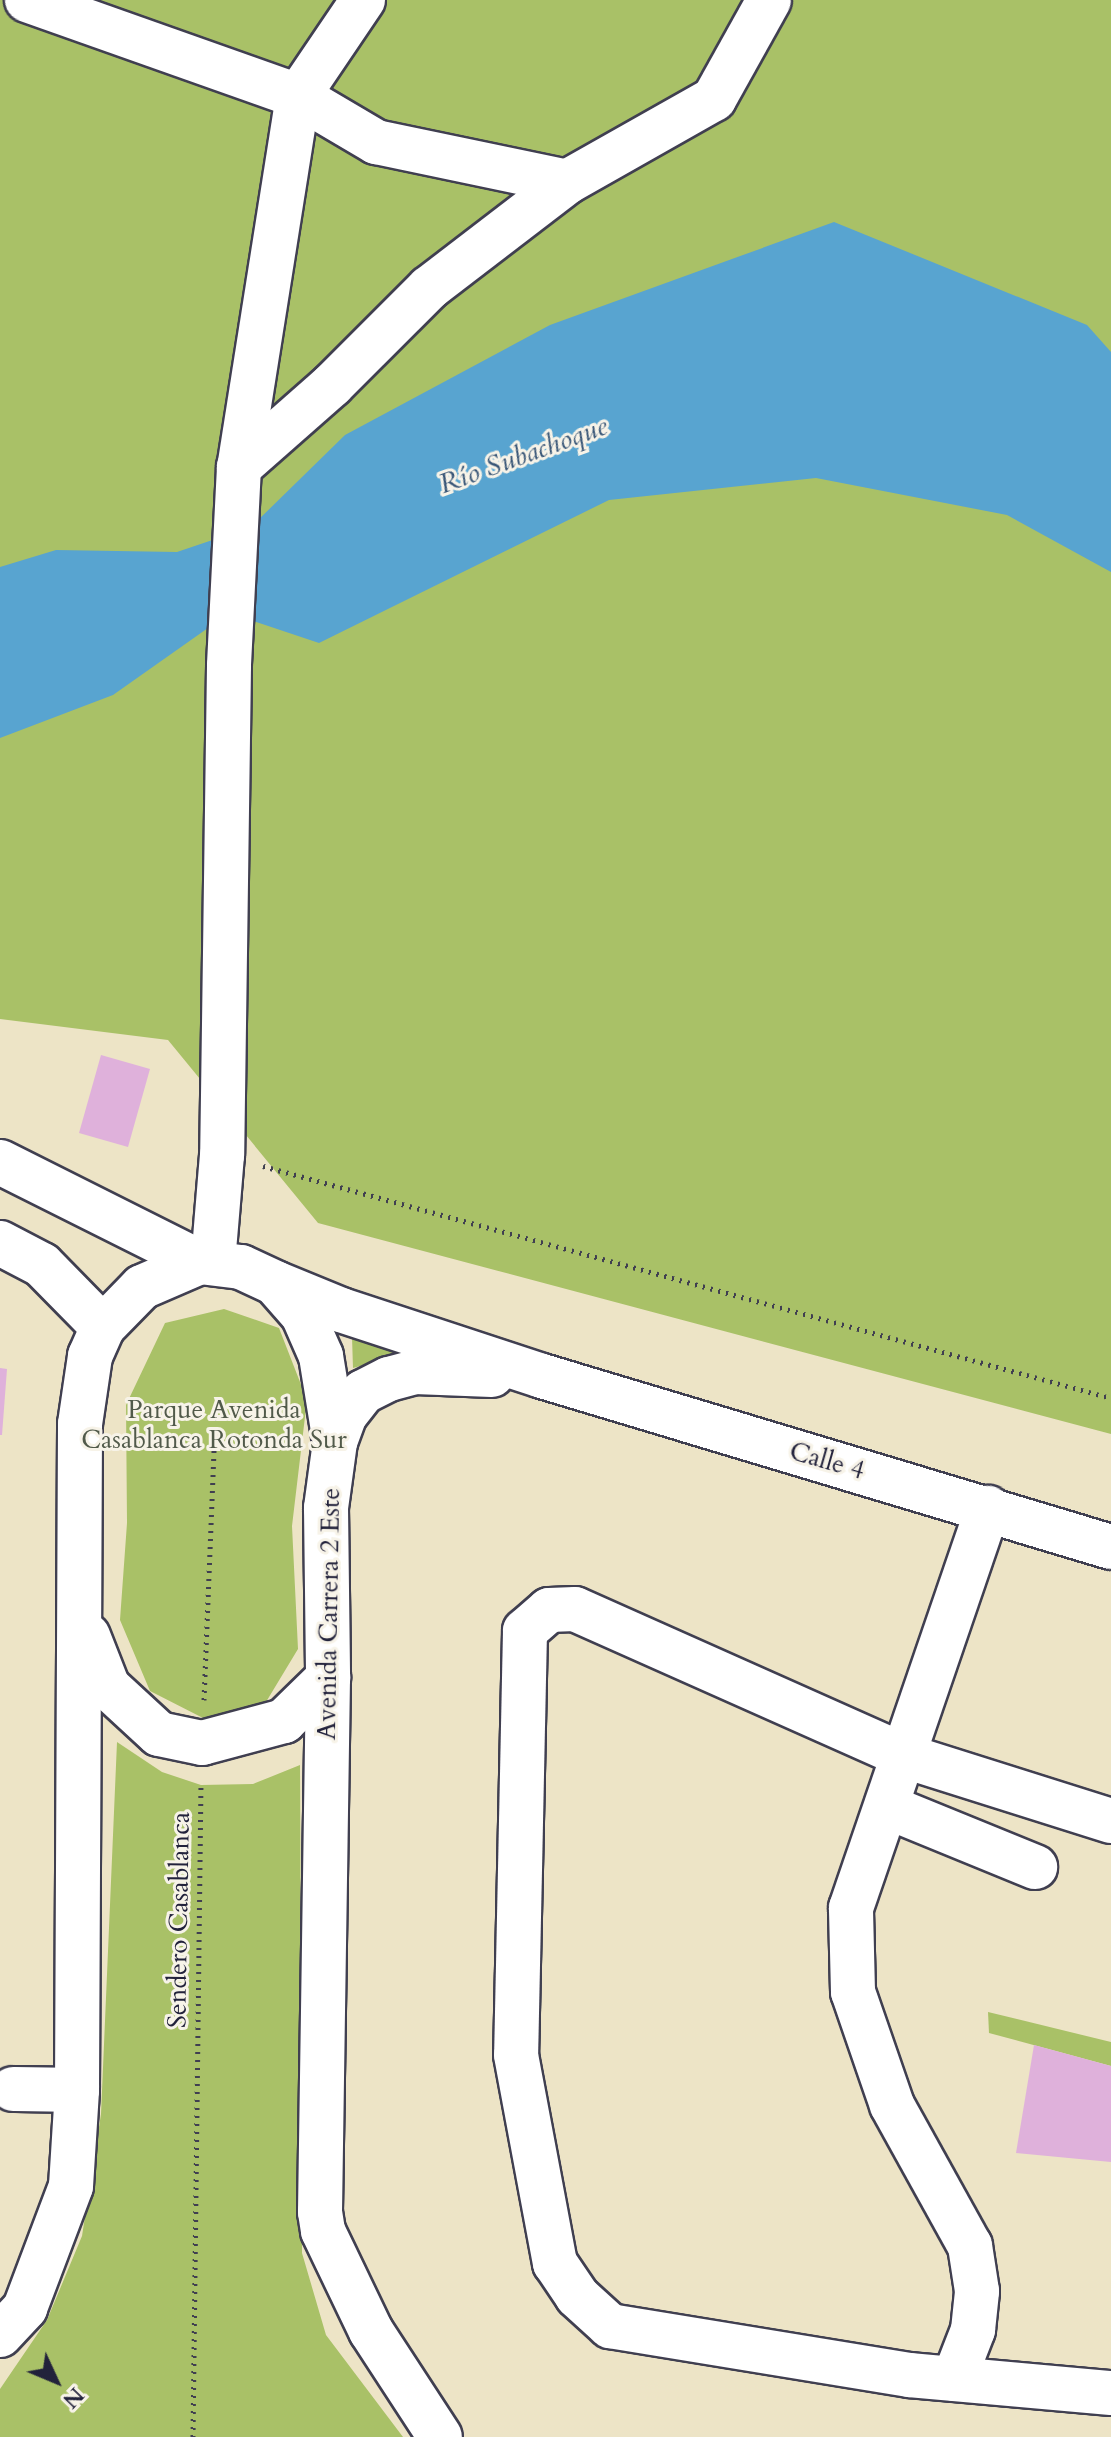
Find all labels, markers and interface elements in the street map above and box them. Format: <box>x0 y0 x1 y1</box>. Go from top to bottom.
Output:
water label: Río Subachoque <box>434 409 612 501</box>
park label: Parque Avenida Casablanca Rotonda Sur <box>81 1394 347 1456</box>
street label: Calle 4 <box>786 1435 868 1487</box>
street label: Avenida Carrera 2 Este <box>311 1488 347 1740</box>
street label: Sendero Casablanca <box>162 1811 196 2029</box>
north arrow <box>16 2341 96 2421</box>
text: N <box>56 2380 91 2415</box>

